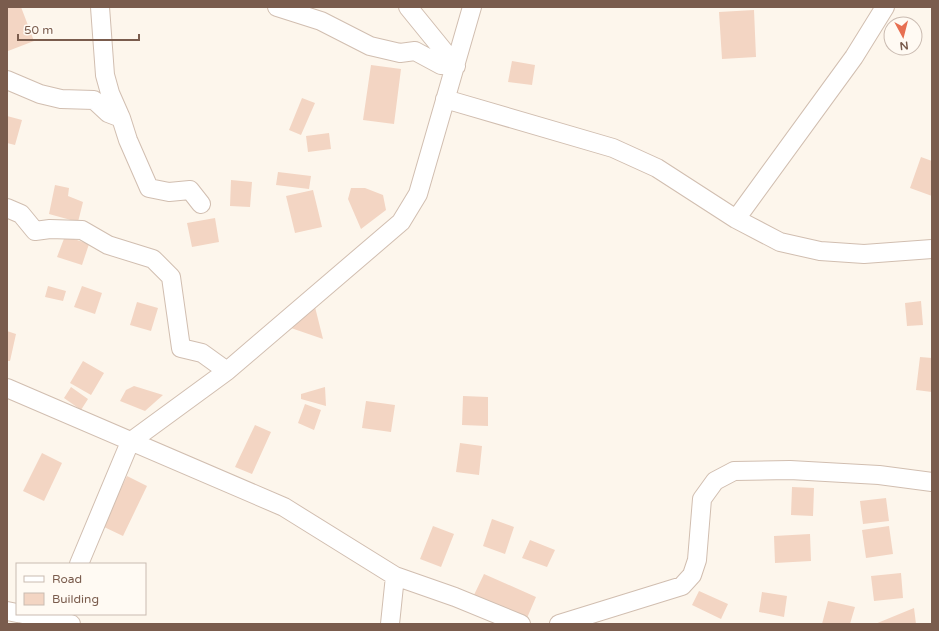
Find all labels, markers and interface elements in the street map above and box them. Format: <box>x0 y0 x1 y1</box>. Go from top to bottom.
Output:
scale bar <box>18 16 139 42</box>
north arrow <box>883 16 923 56</box>
text: 50 m <box>24 23 53 37</box>
text: N <box>899 38 909 52</box>
legend <box>16 563 146 615</box>
text: Road <box>52 572 82 586</box>
text: Building <box>52 592 99 606</box>

